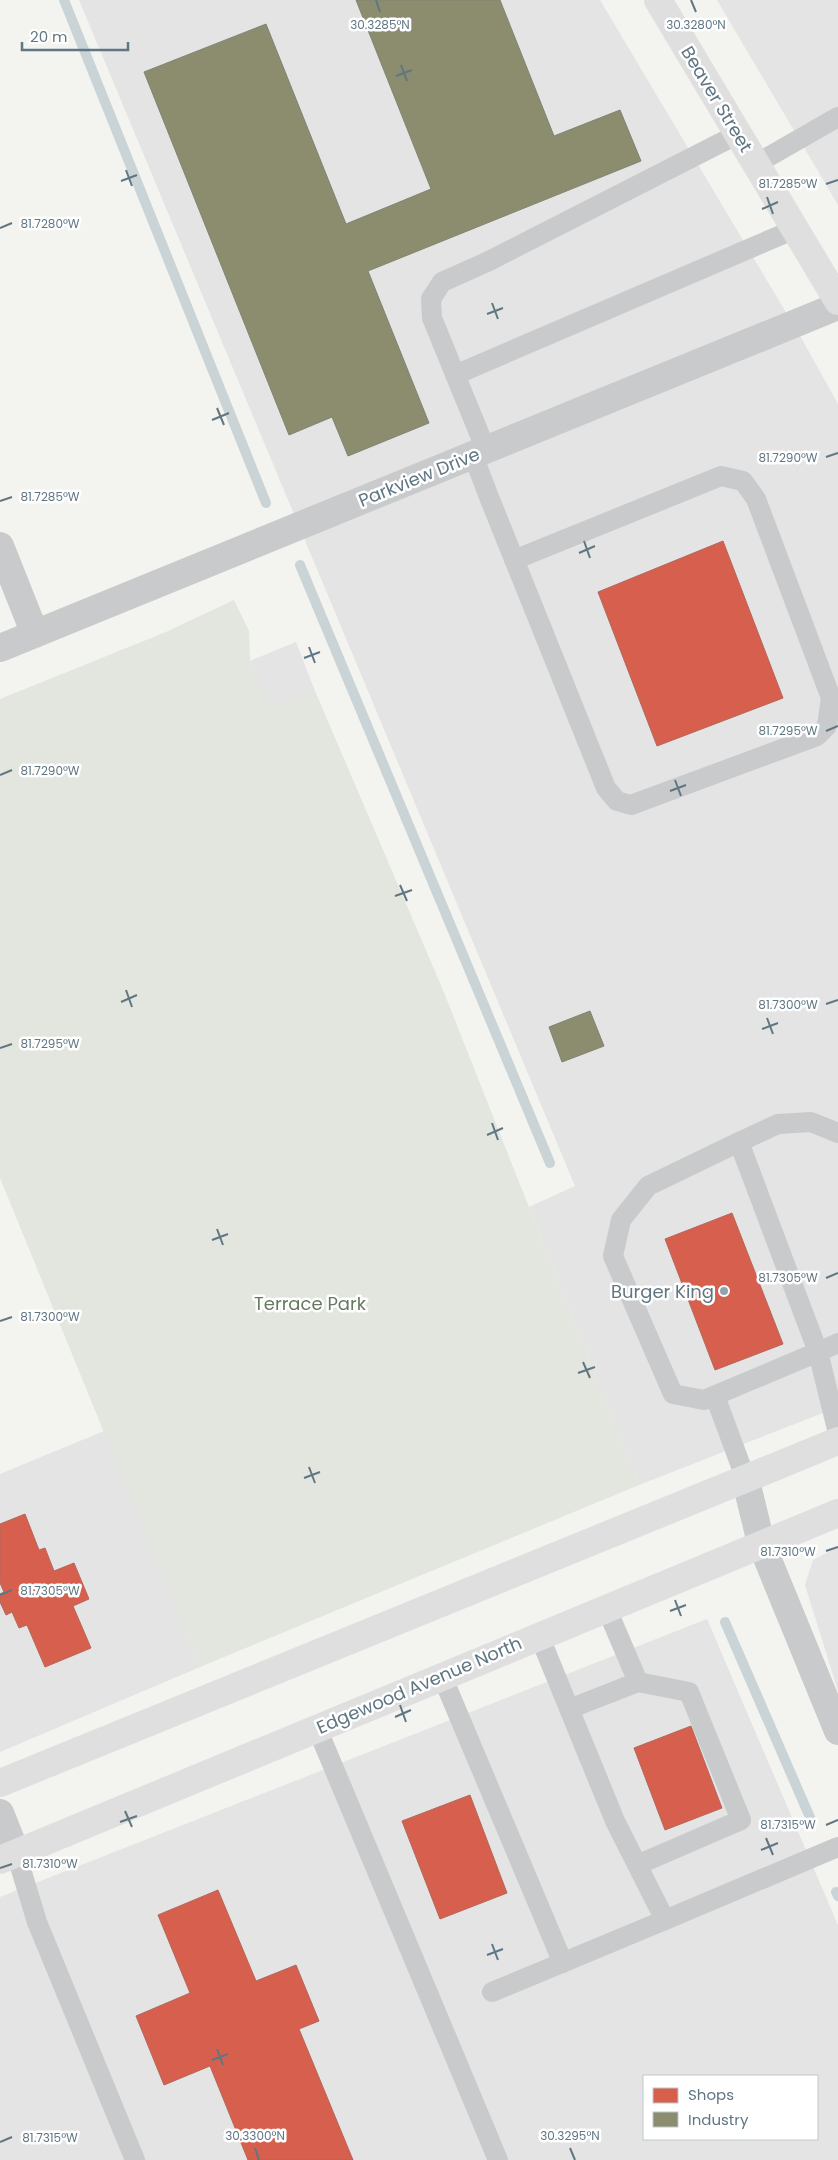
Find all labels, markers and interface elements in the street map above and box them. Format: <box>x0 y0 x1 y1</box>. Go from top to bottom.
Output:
text: 30.3285°N <box>350 16 410 33</box>
text: 30.3280°N <box>666 16 726 33</box>
scale bar <box>22 20 129 52</box>
text: 20 m <box>30 26 68 47</box>
street label: Beaver Street <box>675 41 759 157</box>
text: 81.7285°W <box>758 175 818 192</box>
text: 81.7280°W <box>20 215 80 232</box>
street label: Parkview Drive <box>355 441 483 513</box>
text: 81.7290°W <box>758 449 818 466</box>
text: 81.7285°W <box>20 488 80 505</box>
text: 81.7295°W <box>758 722 818 739</box>
text: 81.7290°W <box>20 762 80 779</box>
text: 81.7300°W <box>758 996 818 1013</box>
text: 81.7295°W <box>20 1035 80 1052</box>
text: 81.7305°W <box>758 1269 818 1286</box>
place label: Burger King <box>611 1279 714 1304</box>
marker: Burger King <box>718 1285 730 1297</box>
park label: Terrace Park <box>254 1291 367 1316</box>
text: 81.7300°W <box>20 1308 80 1325</box>
text: 81.7310°W <box>760 1543 816 1560</box>
text: 81.7305°W <box>20 1582 80 1599</box>
street label: Edgewood Avenue North <box>312 1630 526 1740</box>
text: 81.7315°W <box>760 1816 816 1833</box>
text: 81.7310°W <box>22 1855 78 1872</box>
legend <box>643 2075 818 2140</box>
text: Shops <box>688 2084 734 2105</box>
text: Industry <box>688 2109 749 2130</box>
text: 30.3300°N <box>225 2127 285 2144</box>
text: 30.3295°N <box>540 2127 600 2144</box>
text: 81.7315°W <box>22 2129 78 2146</box>

